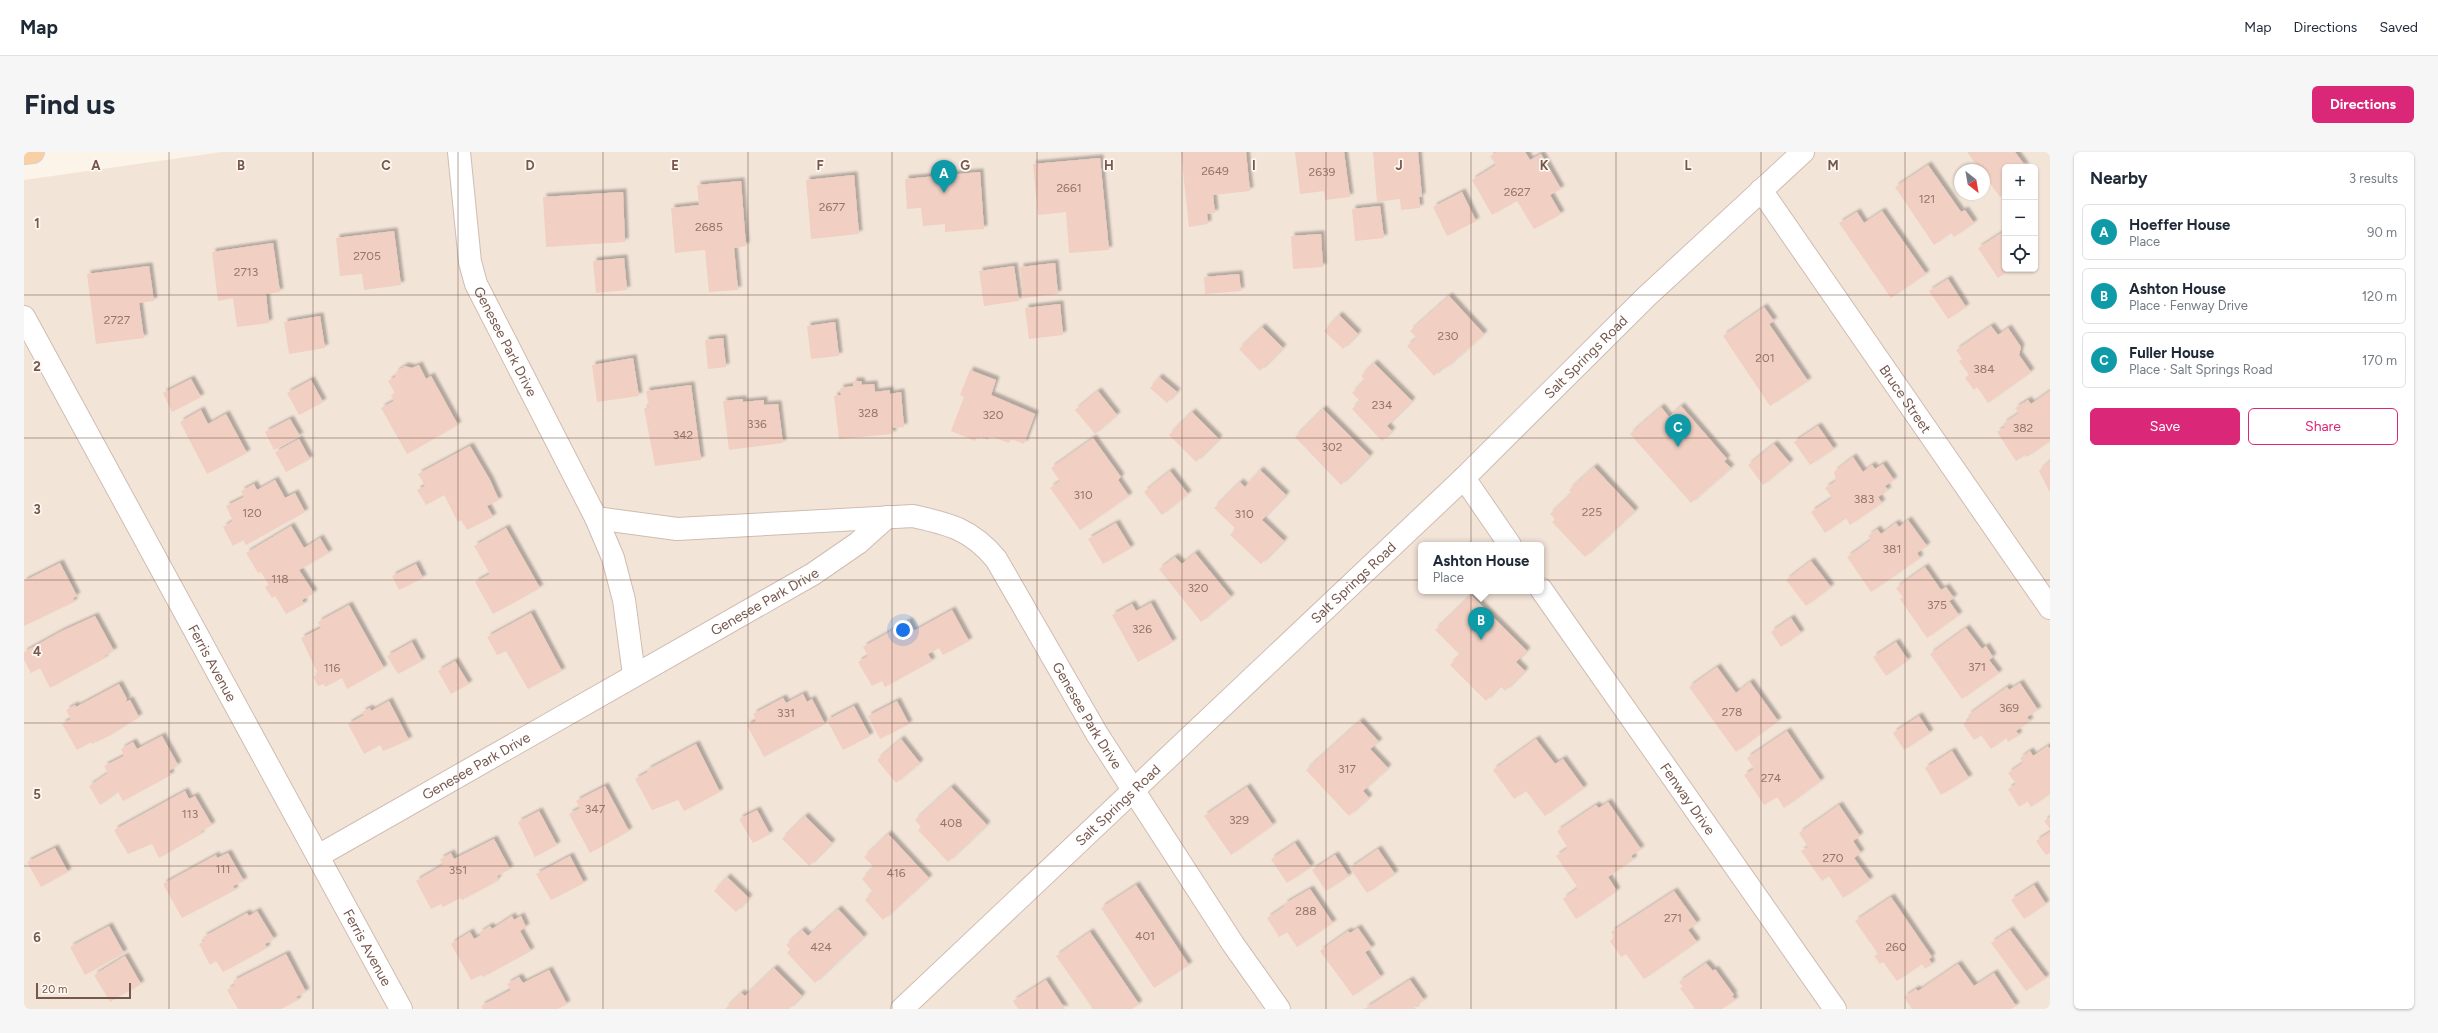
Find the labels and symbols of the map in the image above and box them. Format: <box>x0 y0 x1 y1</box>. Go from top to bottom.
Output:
text: A <box>91 158 101 173</box>
text: B <box>237 158 245 173</box>
text: C <box>381 158 391 173</box>
text: D <box>525 158 535 173</box>
text: E <box>671 158 679 173</box>
text: F <box>816 158 824 173</box>
text: G <box>960 158 970 173</box>
text: H <box>1104 158 1114 173</box>
text: I <box>1252 158 1256 173</box>
text: J <box>1395 158 1403 173</box>
text: K <box>1540 158 1549 173</box>
text: L <box>1685 158 1692 173</box>
text: M <box>1827 158 1839 173</box>
pin: A <box>931 160 957 193</box>
house number: 2649 <box>1201 164 1229 178</box>
north arrow <box>1954 164 1990 200</box>
house number: 2639 <box>1309 165 1336 179</box>
house number: 2661 <box>1056 181 1082 195</box>
house number: 2627 <box>1504 185 1531 199</box>
house number: 121 <box>1919 192 1935 206</box>
house number: 2677 <box>819 200 846 214</box>
text: 1 <box>34 216 40 231</box>
house number: 2685 <box>695 220 723 234</box>
house number: 2705 <box>353 249 381 263</box>
house number: 2713 <box>234 265 258 279</box>
street label: Genesee Park Drive <box>470 284 541 400</box>
street label: Salt Springs Road <box>1541 312 1631 402</box>
house number: 2727 <box>104 313 131 327</box>
house number: 230 <box>1438 329 1459 343</box>
house number: 201 <box>1755 351 1775 365</box>
text: 2 <box>33 359 41 374</box>
street label: Bruce Street <box>1876 362 1935 436</box>
house number: 384 <box>1973 362 1995 376</box>
house number: 234 <box>1372 398 1393 412</box>
house number: 328 <box>858 406 878 420</box>
house number: 320 <box>983 408 1004 422</box>
pin: C <box>1665 414 1691 447</box>
house number: 336 <box>747 417 767 431</box>
house number: 382 <box>2013 421 2033 435</box>
house number: 342 <box>673 428 693 442</box>
house number: 302 <box>1322 440 1342 454</box>
house number: 310 <box>1073 488 1093 502</box>
house number: 383 <box>1854 492 1874 506</box>
text: 3 <box>33 502 41 517</box>
house number: 225 <box>1582 505 1602 519</box>
house number: 120 <box>242 506 262 520</box>
house number: 310 <box>1234 507 1254 521</box>
street label: Salt Springs Road <box>1307 538 1399 627</box>
house number: 381 <box>1883 542 1901 556</box>
street label: Genesee Park Drive <box>708 564 822 639</box>
house number: 118 <box>271 572 289 586</box>
house number: 320 <box>1188 581 1209 595</box>
house number: 375 <box>1927 598 1947 612</box>
pin: B <box>1468 607 1494 640</box>
your location <box>893 620 913 640</box>
street label: Ferris Avenue <box>185 621 241 705</box>
house number: 326 <box>1132 622 1152 636</box>
text: 4 <box>33 644 41 659</box>
street label: Genesee Park Drive <box>1049 659 1126 772</box>
house number: 371 <box>1968 660 1986 674</box>
house number: 116 <box>324 661 341 675</box>
house number: 369 <box>1999 701 2019 715</box>
house number: 278 <box>1722 705 1742 719</box>
house number: 331 <box>777 706 795 720</box>
street label: Genesee Park Drive <box>419 728 533 803</box>
street label: Fenway Drive <box>1657 759 1719 838</box>
street label: Salt Springs Road <box>1072 761 1164 849</box>
house number: 317 <box>1338 762 1357 776</box>
house number: 274 <box>1761 771 1782 785</box>
text: 5 <box>33 787 41 802</box>
house number: 347 <box>585 802 606 816</box>
house number: 113 <box>182 807 198 821</box>
house number: 329 <box>1229 813 1249 827</box>
house number: 408 <box>940 816 962 830</box>
house number: 270 <box>1823 851 1844 865</box>
house number: 111 <box>216 862 230 876</box>
house number: 351 <box>449 863 467 877</box>
house number: 416 <box>886 866 906 880</box>
house number: 288 <box>1295 904 1317 918</box>
street label: Ferris Avenue <box>340 906 396 989</box>
house number: 271 <box>1664 911 1682 925</box>
house number: 401 <box>1135 929 1155 943</box>
text: 6 <box>33 930 41 945</box>
house number: 424 <box>810 940 832 954</box>
house number: 260 <box>1885 940 1907 954</box>
scale bar <box>36 981 131 1000</box>

